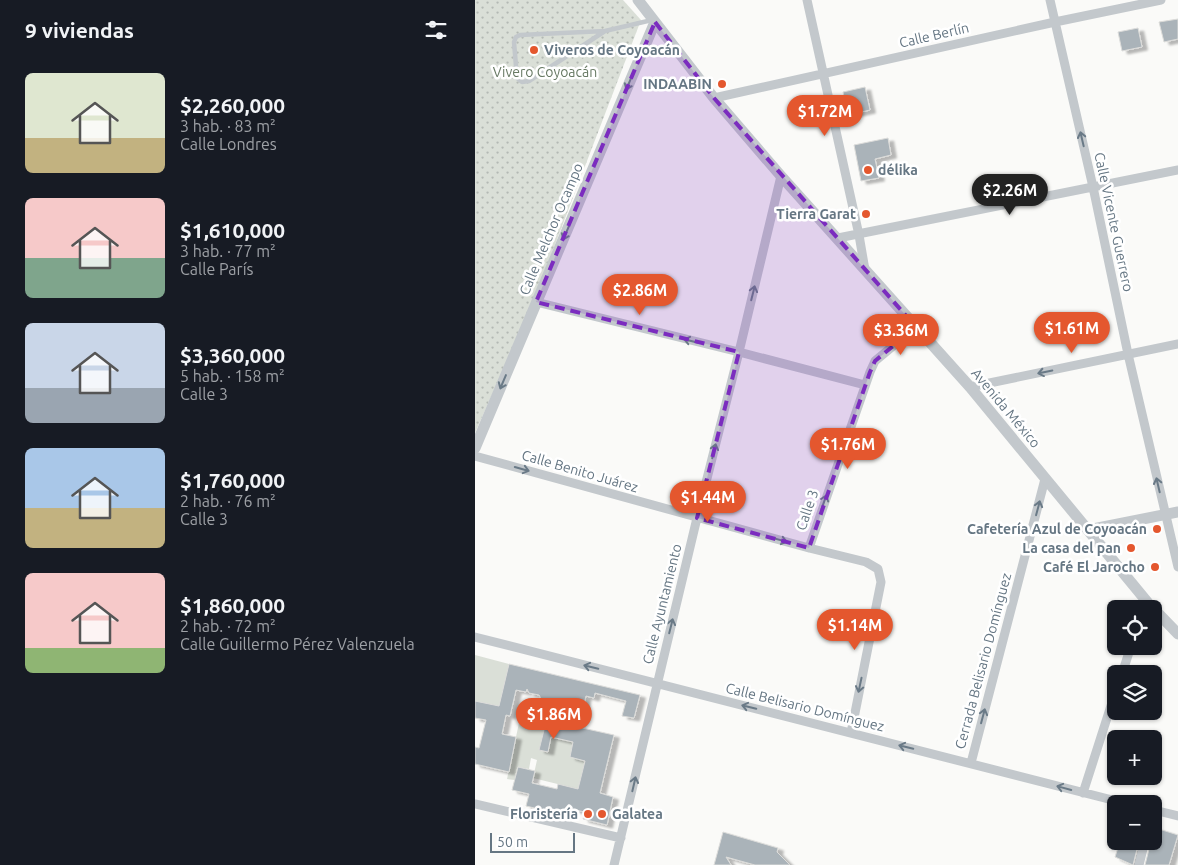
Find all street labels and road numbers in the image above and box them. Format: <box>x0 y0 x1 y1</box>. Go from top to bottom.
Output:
street label: Calle Berlín <box>898 19 970 51</box>
street label: Calle Vicente Guerrero <box>1091 151 1137 293</box>
street label: Calle Melchor Ocampo <box>516 161 586 297</box>
street label: Avenida México <box>968 365 1044 451</box>
street label: Calle Benito Juárez <box>520 447 640 495</box>
street label: Calle 3 <box>793 488 821 532</box>
street label: Calle Ayuntamiento <box>639 542 685 666</box>
street label: Cerrada Belisario Domínguez <box>952 571 1014 751</box>
street label: Calle Belisario Domínguez <box>724 680 886 734</box>

